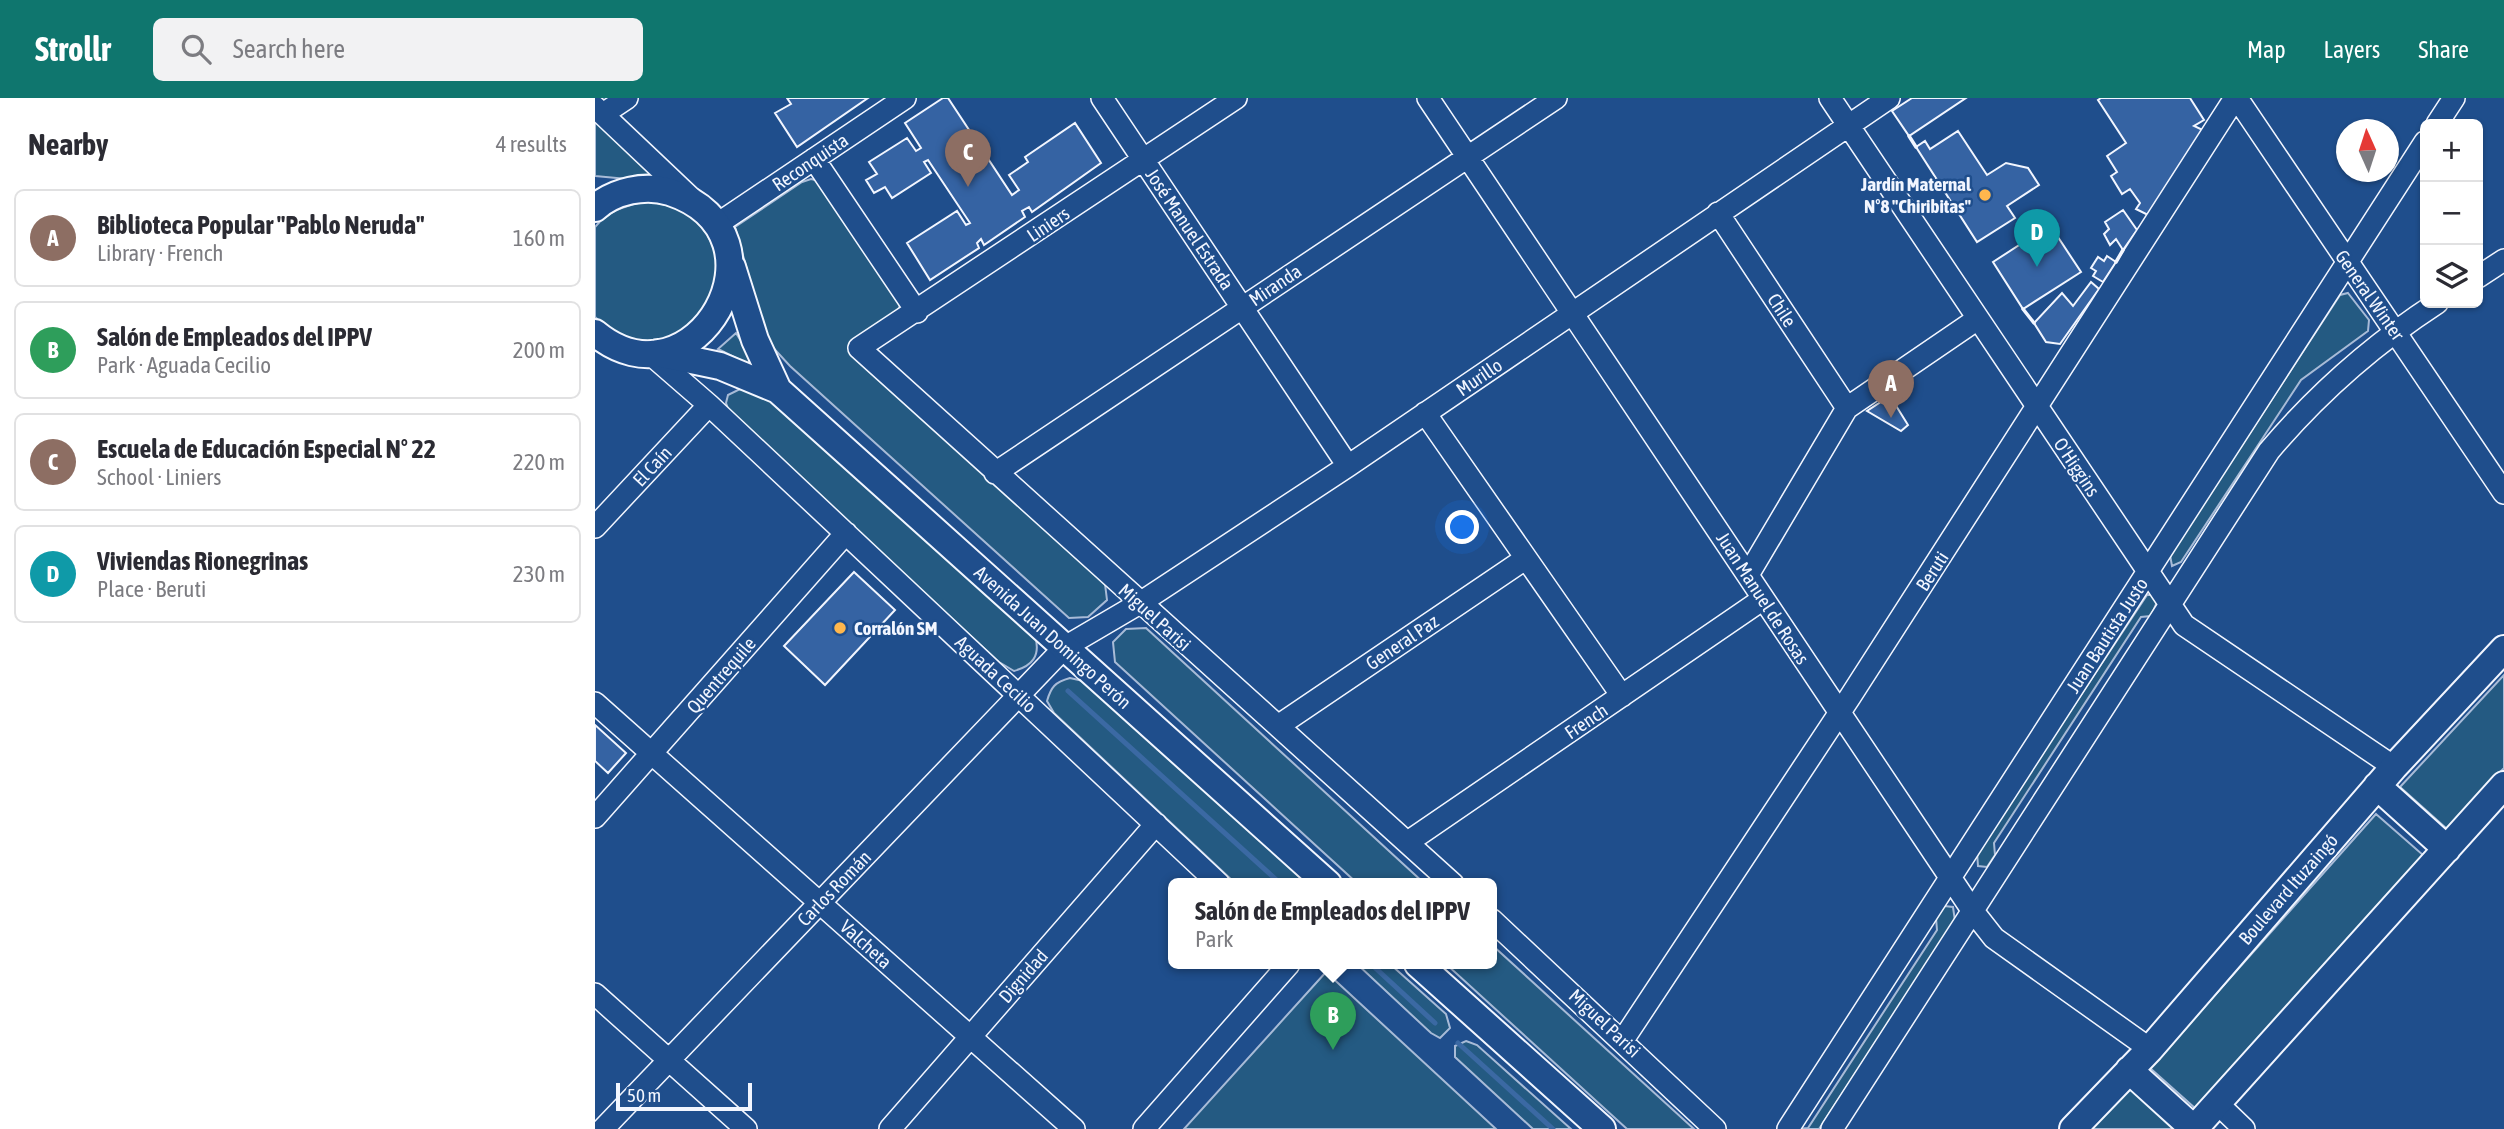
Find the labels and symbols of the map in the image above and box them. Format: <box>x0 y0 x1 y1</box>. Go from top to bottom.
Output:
north arrow <box>2336 119 2399 182</box>
street label: Reconquista <box>768 129 852 195</box>
pin: C <box>945 129 991 187</box>
street label: José Manuel Estrada <box>1141 164 1239 294</box>
place label: Jardín Maternal N°8 "Chiribitas" <box>1860 173 1972 217</box>
marker: Jardín Maternal N°8 "Chiribitas" <box>1977 187 1993 203</box>
street label: Liniers <box>1023 202 1074 246</box>
pin: D <box>2014 209 2060 267</box>
street label: General Winter <box>2331 246 2409 345</box>
street label: Miranda <box>1245 260 1305 310</box>
street label: Chile <box>1763 289 1801 331</box>
street label: Murillo <box>1452 354 1506 400</box>
pin: A <box>1868 360 1914 418</box>
street label: O'Higgins <box>2049 434 2105 501</box>
street label: El Caín <box>628 441 676 491</box>
your location <box>1445 510 1479 544</box>
street label: Juan Manuel de Rosas <box>1712 528 1814 668</box>
street label: Beruti <box>1911 547 1953 595</box>
street label: Avenida Juan Domingo Perón <box>970 561 1136 713</box>
street label: Juan Bautista Justo <box>2062 573 2152 697</box>
street label: Miguel Parisi <box>1114 579 1196 655</box>
street label: General Paz <box>1362 610 1443 674</box>
place label: Corralón SM <box>854 617 937 639</box>
marker: Corralón SM <box>832 620 848 636</box>
street label: Aguada Cecilio <box>951 631 1041 717</box>
street label: Quentrequile <box>682 632 760 718</box>
street label: French <box>1560 699 1612 743</box>
street label: Boulevard Ituzaingó <box>2234 829 2342 949</box>
street label: Carlos Román <box>793 846 875 930</box>
street label: Valcheta <box>836 915 896 973</box>
street label: Dignidad <box>994 945 1052 1007</box>
street label: Miguel Parisi <box>1565 984 1645 1062</box>
pin: B <box>1310 992 1356 1050</box>
scale bar <box>616 1080 753 1112</box>

